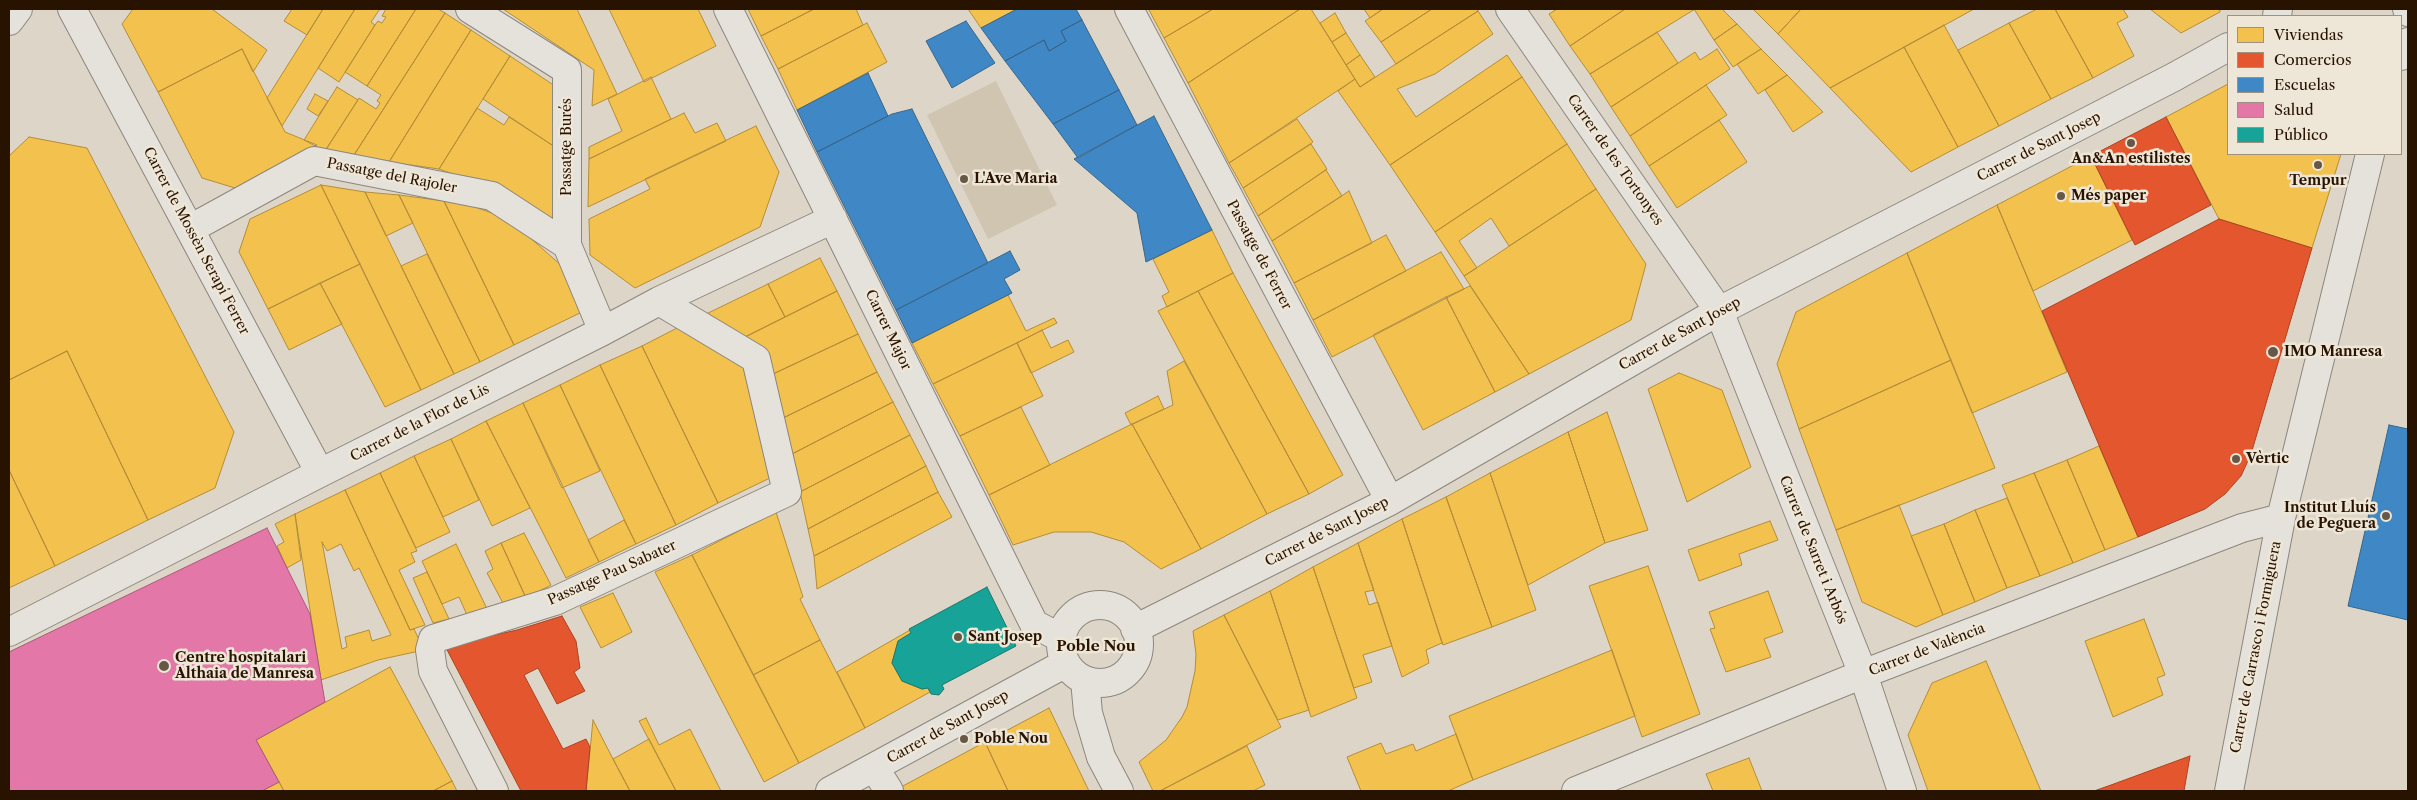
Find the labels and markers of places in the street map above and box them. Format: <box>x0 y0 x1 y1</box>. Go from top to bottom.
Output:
marker: An&An estilistes <box>2125 137 2137 149</box>
place label: An&An estilistes <box>2072 151 2190 167</box>
marker: Tempur <box>2312 159 2324 171</box>
place label: L'Ave Maria <box>974 171 1058 187</box>
marker: L'Ave Maria <box>958 173 970 185</box>
place label: Tempur <box>2289 173 2347 189</box>
place label: Més paper <box>2071 188 2146 204</box>
marker: Més paper <box>2055 190 2067 202</box>
place label: IMO Manresa <box>2284 344 2382 360</box>
marker: IMO Manresa <box>2266 345 2280 359</box>
place label: Vèrtic <box>2246 451 2289 467</box>
marker: Vèrtic <box>2230 453 2242 465</box>
place label: Institut Lluís de Peguera <box>2284 500 2376 532</box>
marker: Institut Lluís de Peguera <box>2380 510 2392 522</box>
place label: Sant Josep <box>968 629 1042 645</box>
marker: Sant Josep <box>952 631 964 643</box>
place label: Centre hospitalari Althaia de Manresa <box>175 650 314 682</box>
marker: Centre hospitalari Althaia de Manresa <box>157 659 171 673</box>
place label: Poble Nou <box>974 731 1048 747</box>
marker: Poble Nou <box>958 733 970 745</box>

